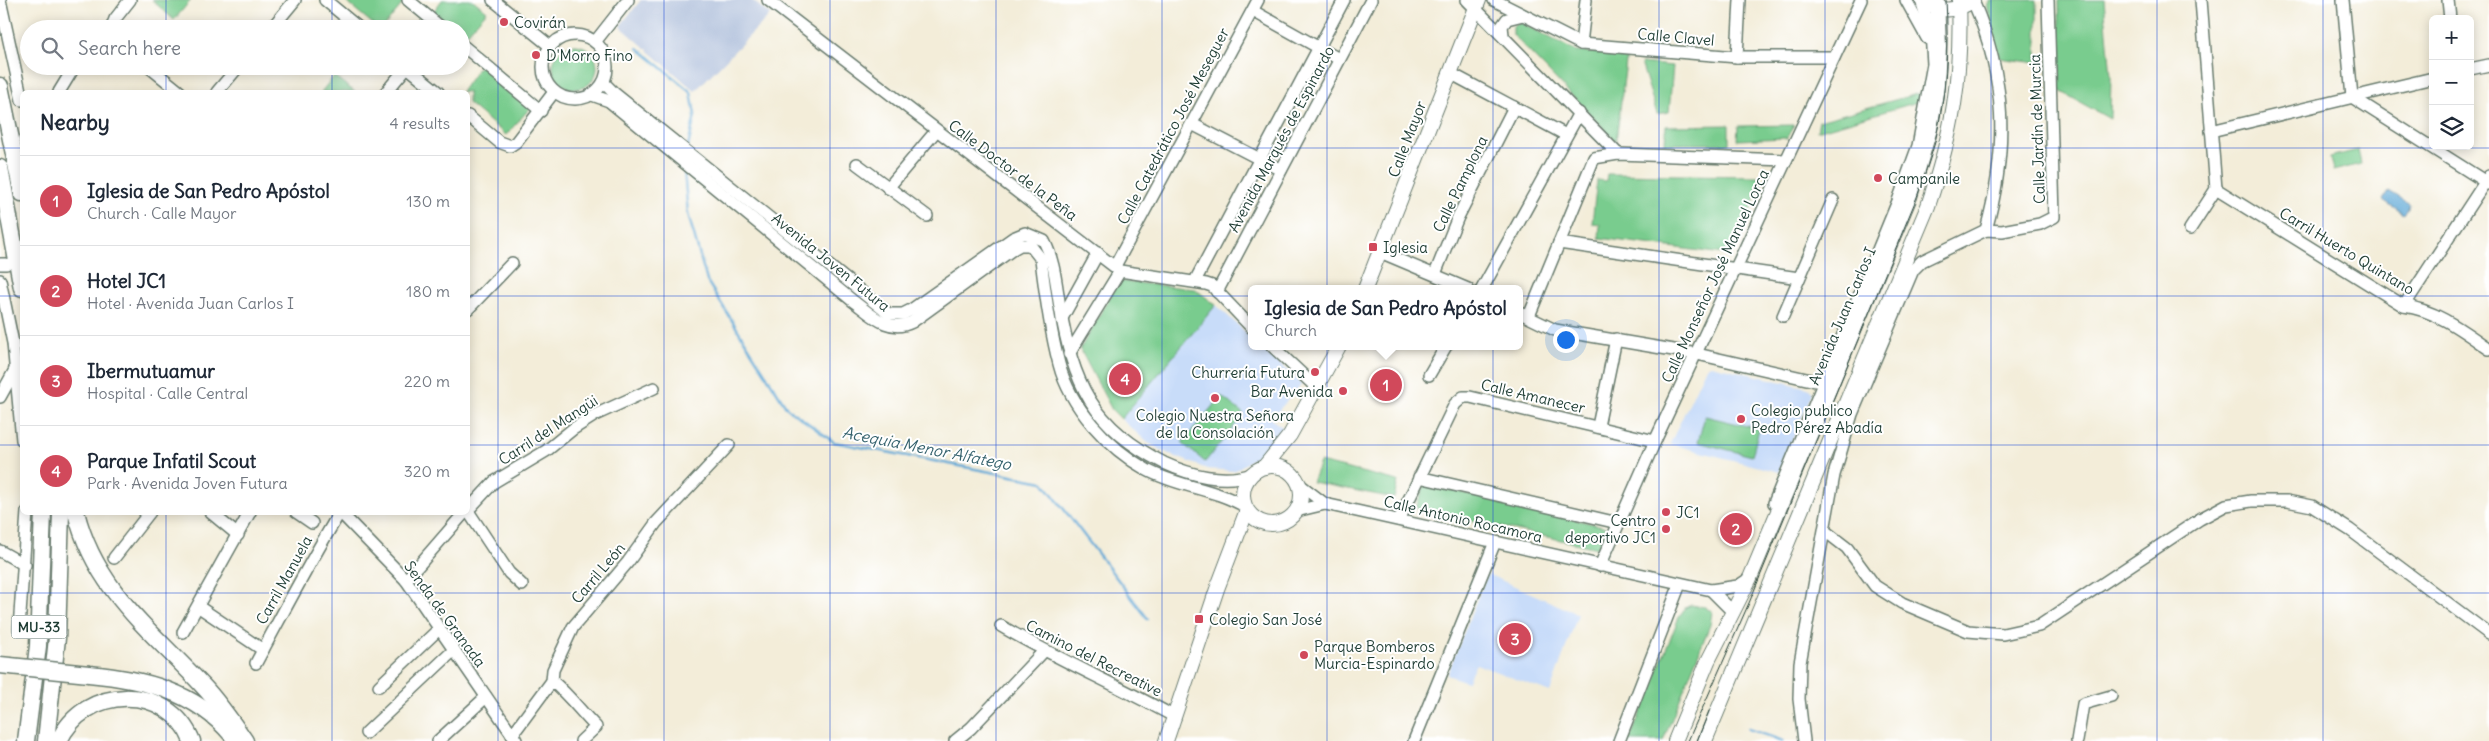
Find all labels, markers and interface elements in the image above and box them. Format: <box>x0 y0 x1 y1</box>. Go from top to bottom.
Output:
place label: Covirán <box>514 13 566 32</box>
map controls <box>2429 15 2474 150</box>
button: + <box>2429 15 2474 60</box>
marker: Covirán <box>498 16 510 28</box>
search box <box>20 20 470 75</box>
street label: Calle Catedrático José Meseguer <box>1113 24 1233 228</box>
street label: Calle Clavel <box>1637 24 1715 50</box>
icon: search <box>38 34 66 62</box>
text: Search here <box>78 36 181 60</box>
street label: Avenida Marqués de Espinardo <box>1224 43 1338 235</box>
place label: D'Morro Fino <box>546 46 633 65</box>
marker: D'Morro Fino <box>530 49 542 61</box>
street label: Calle Jardín de Murcia <box>2025 53 2049 204</box>
button: − <box>2429 60 2474 105</box>
street label: Calle Mayor <box>1384 98 1430 180</box>
button: layers <box>2429 105 2474 150</box>
text: Nearby <box>40 109 110 136</box>
text: 4 results <box>389 113 450 133</box>
street label: Calle Doctor de la Peña <box>945 115 1081 225</box>
street label: Calle Pamplona <box>1429 132 1492 235</box>
street label: Calle Monseñor José Manuel Lorca <box>1657 166 1773 386</box>
place label: Campanile <box>1888 169 1960 188</box>
marker: Campanile <box>1872 172 1884 184</box>
text: Iglesia de San Pedro Apóstol <box>87 179 330 203</box>
text: 1 <box>53 191 59 211</box>
text: 130 m <box>406 191 450 211</box>
text: Church · Calle Mayor <box>87 203 237 223</box>
street label: Carril Huerto Quintano <box>2276 203 2418 299</box>
street label: Avenida Joven Futura <box>768 208 894 316</box>
place label: Iglesia <box>1383 238 1428 257</box>
marker: Iglesia <box>1367 241 1379 253</box>
street label: Avenida Juan Carlos I <box>1804 244 1880 388</box>
text: Hotel JC1 <box>87 269 166 293</box>
text: 2 <box>52 281 60 301</box>
text: 180 m <box>406 281 450 301</box>
popup <box>1248 285 1523 350</box>
text: Hotel · Avenida Juan Carlos I <box>87 293 294 313</box>
text: Iglesia de San Pedro Apóstol <box>1264 296 1507 320</box>
text: Church <box>1264 320 1317 340</box>
your location <box>1553 327 1579 353</box>
text: Ibermutuamur <box>87 359 215 383</box>
pin: 4 <box>1109 360 1141 398</box>
place label: Churrería Futura <box>1191 363 1305 382</box>
marker: Churrería Futura <box>1309 366 1321 378</box>
pin: 1 <box>1370 366 1402 404</box>
text: 3 <box>51 371 61 391</box>
text: 220 m <box>404 371 450 391</box>
street label: Calle Amanecer <box>1479 375 1587 417</box>
place label: Bar Avenida <box>1251 382 1333 401</box>
text: Hospital · Calle Central <box>87 383 248 403</box>
marker: Bar Avenida <box>1337 385 1349 397</box>
street label: Carril del Mangüi <box>495 391 601 469</box>
marker: Colegio Nuestra Señora de la Consolación <box>1209 392 1221 404</box>
place label: Colegio publico Pedro Pérez Abadía <box>1751 401 1883 437</box>
place label: Colegio Nuestra Señora de la Consolación <box>1136 406 1295 442</box>
marker: Colegio publico Pedro Pérez Abadía <box>1735 413 1747 425</box>
water label: Acequia Menor Alfatego <box>841 422 1014 474</box>
text: Parque Infatil Scout <box>87 449 256 473</box>
text: 4 <box>51 461 61 481</box>
text: 320 m <box>404 461 450 481</box>
text: Park · Avenida Joven Futura <box>87 473 288 493</box>
street label: Calle Antonio Rocamora <box>1382 491 1545 547</box>
place label: JC1 <box>1676 503 1699 522</box>
marker: JC1 <box>1660 506 1672 518</box>
pin: 2 <box>1720 510 1752 548</box>
place label: Centro deportivo JC1 <box>1565 511 1656 547</box>
marker: Centro deportivo JC1 <box>1660 523 1672 535</box>
street label: Carril Manuela <box>252 532 316 628</box>
street label: Carril León <box>567 538 629 607</box>
street label: Senda de Granada <box>400 557 490 671</box>
place label: Colegio San José <box>1209 610 1322 629</box>
marker: Colegio San José <box>1193 613 1205 625</box>
street label: Camino del Recreative <box>1023 615 1165 701</box>
road number: MU-33 <box>12 616 66 638</box>
pin: 3 <box>1499 620 1531 658</box>
place label: Parque Bomberos Murcia-Espinardo <box>1314 637 1435 673</box>
marker: Parque Bomberos Murcia-Espinardo <box>1298 649 1310 661</box>

